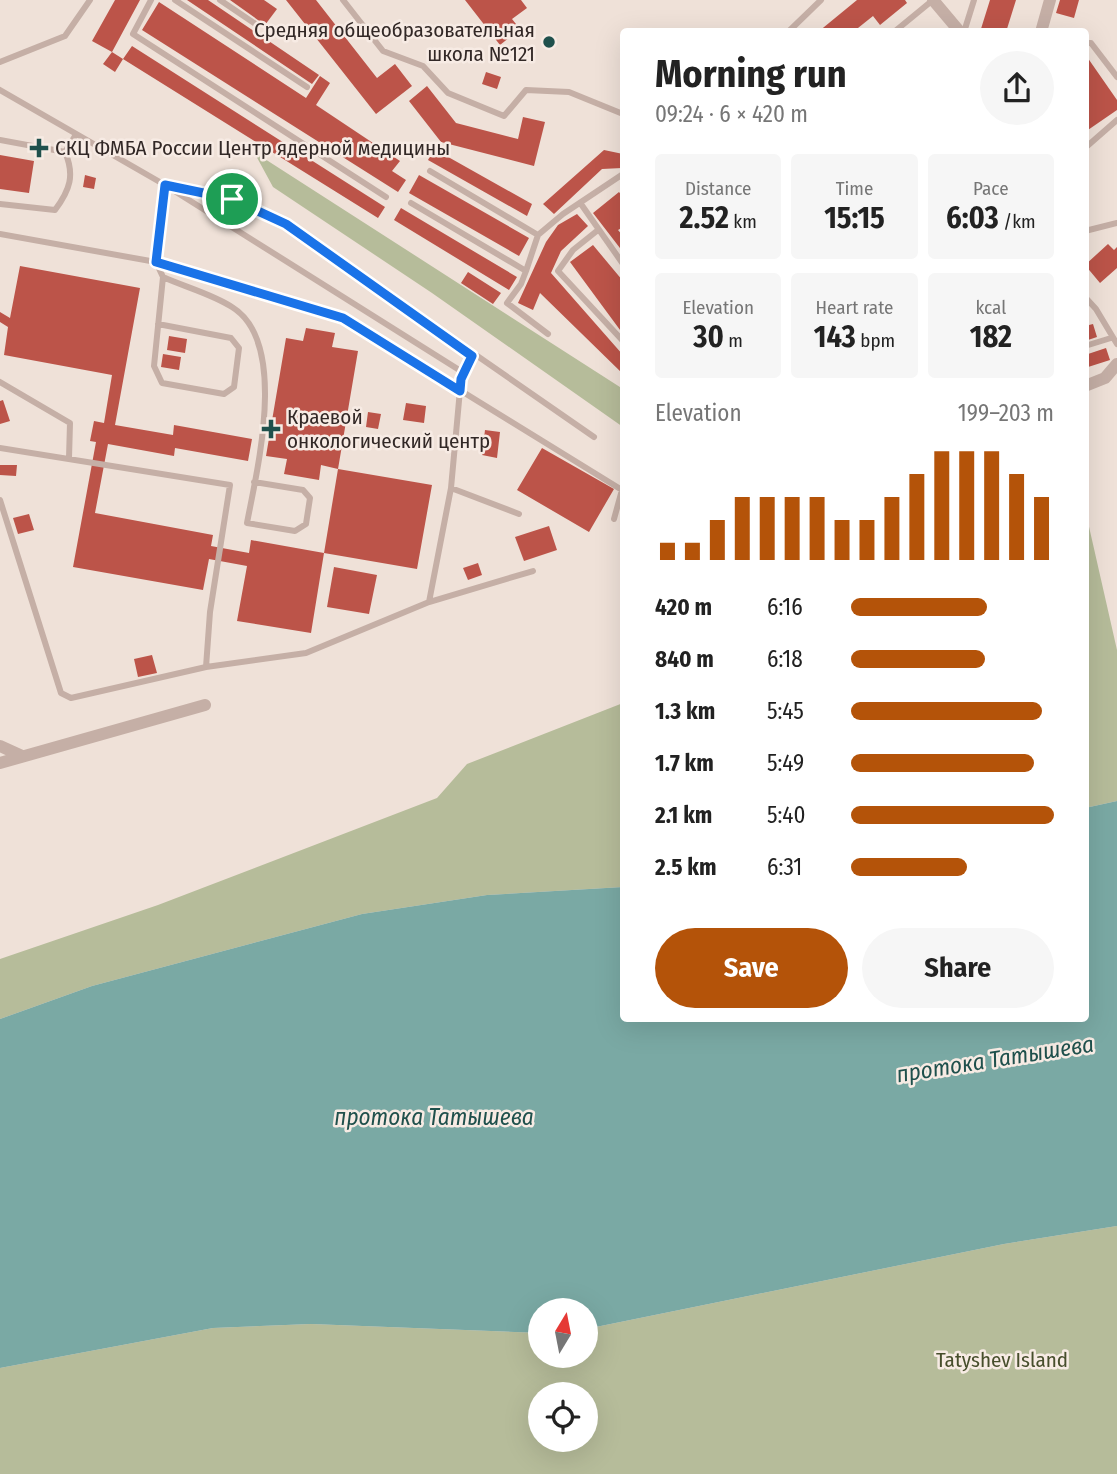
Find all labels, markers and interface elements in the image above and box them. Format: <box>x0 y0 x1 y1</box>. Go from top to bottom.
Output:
place label: Средняя общеобразовательная школа №121 <box>254 17 535 67</box>
marker: Средняя общеобразовательная школа №121 <box>541 34 557 50</box>
text: Morning run <box>655 51 847 97</box>
button: share <box>980 51 1054 125</box>
text: 09:24 · 6 × 420 m <box>655 100 808 128</box>
place label: СКЦ ФМБА России Центр ядерной медицины <box>55 135 450 161</box>
marker: СКЦ ФМБА России Центр ядерной медицины <box>29 138 49 158</box>
pin <box>202 169 262 229</box>
text: Distance <box>685 177 751 200</box>
text: Time <box>836 177 873 200</box>
text: Pace <box>973 177 1009 200</box>
icon: arrive <box>213 180 251 218</box>
text: 2.52 <box>680 200 729 236</box>
text: 15:15 <box>824 200 885 236</box>
text: 6:03 <box>946 200 999 236</box>
text: km <box>729 210 757 233</box>
text: /km <box>999 210 1036 233</box>
text: Elevation <box>682 296 754 319</box>
text: Heart rate <box>815 296 894 319</box>
text: kcal <box>975 296 1006 319</box>
text: 30 <box>693 319 724 355</box>
text: 143 <box>814 319 856 355</box>
text: 182 <box>970 319 1012 355</box>
text: m <box>724 329 743 352</box>
text: bpm <box>856 329 895 352</box>
text: Elevation <box>655 399 742 427</box>
text: 199–203 m <box>958 399 1054 427</box>
place label: Краевой онкологический центр <box>287 404 490 454</box>
marker: Краевой онкологический центр <box>261 419 281 439</box>
text: 420 m <box>655 593 712 621</box>
text: 6:16 <box>767 593 803 621</box>
text: 840 m <box>655 645 714 673</box>
text: 6:18 <box>767 645 803 673</box>
text: 1.3 km <box>655 697 715 725</box>
text: 5:45 <box>767 697 804 725</box>
text: 1.7 km <box>655 749 714 777</box>
text: 5:49 <box>767 749 804 777</box>
text: 2.1 km <box>655 801 712 829</box>
text: 5:40 <box>767 801 805 829</box>
text: 2.5 km <box>655 853 716 881</box>
text: 6:31 <box>767 853 802 881</box>
button: Save <box>655 928 848 1008</box>
button: Share <box>862 928 1054 1008</box>
water label: протока Татышева <box>894 1030 1096 1088</box>
water label: протока Татышева <box>334 1103 534 1131</box>
north arrow <box>528 1298 598 1368</box>
map controls <box>528 1298 598 1452</box>
park label: Tatyshev Island <box>936 1347 1068 1373</box>
button: locate <box>528 1382 598 1452</box>

